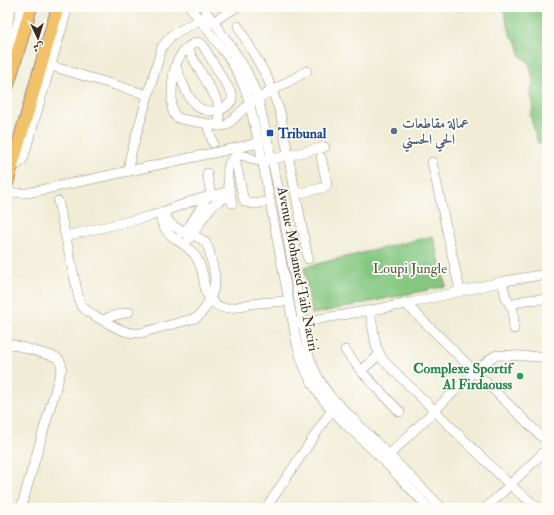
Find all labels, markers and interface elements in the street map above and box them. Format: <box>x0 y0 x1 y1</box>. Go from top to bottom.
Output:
north arrow <box>18 18 58 58</box>
text: ش <box>33 41 45 54</box>
place label: عمالة مقاطعات الحي الحسني <box>402 115 469 153</box>
place label: Tribunal <box>277 125 327 142</box>
marker: عمالة مقاطعات الحي الحسني <box>389 126 399 136</box>
marker: Tribunal <box>265 128 275 138</box>
street label: Avenue Mohamed Taib Naciri <box>273 184 322 353</box>
park label: Loupi Jungle <box>373 260 447 278</box>
place label: Complexe Sportif Al Firdaouss <box>413 360 514 393</box>
marker: Complexe Sportif Al Firdaouss <box>515 371 525 381</box>

